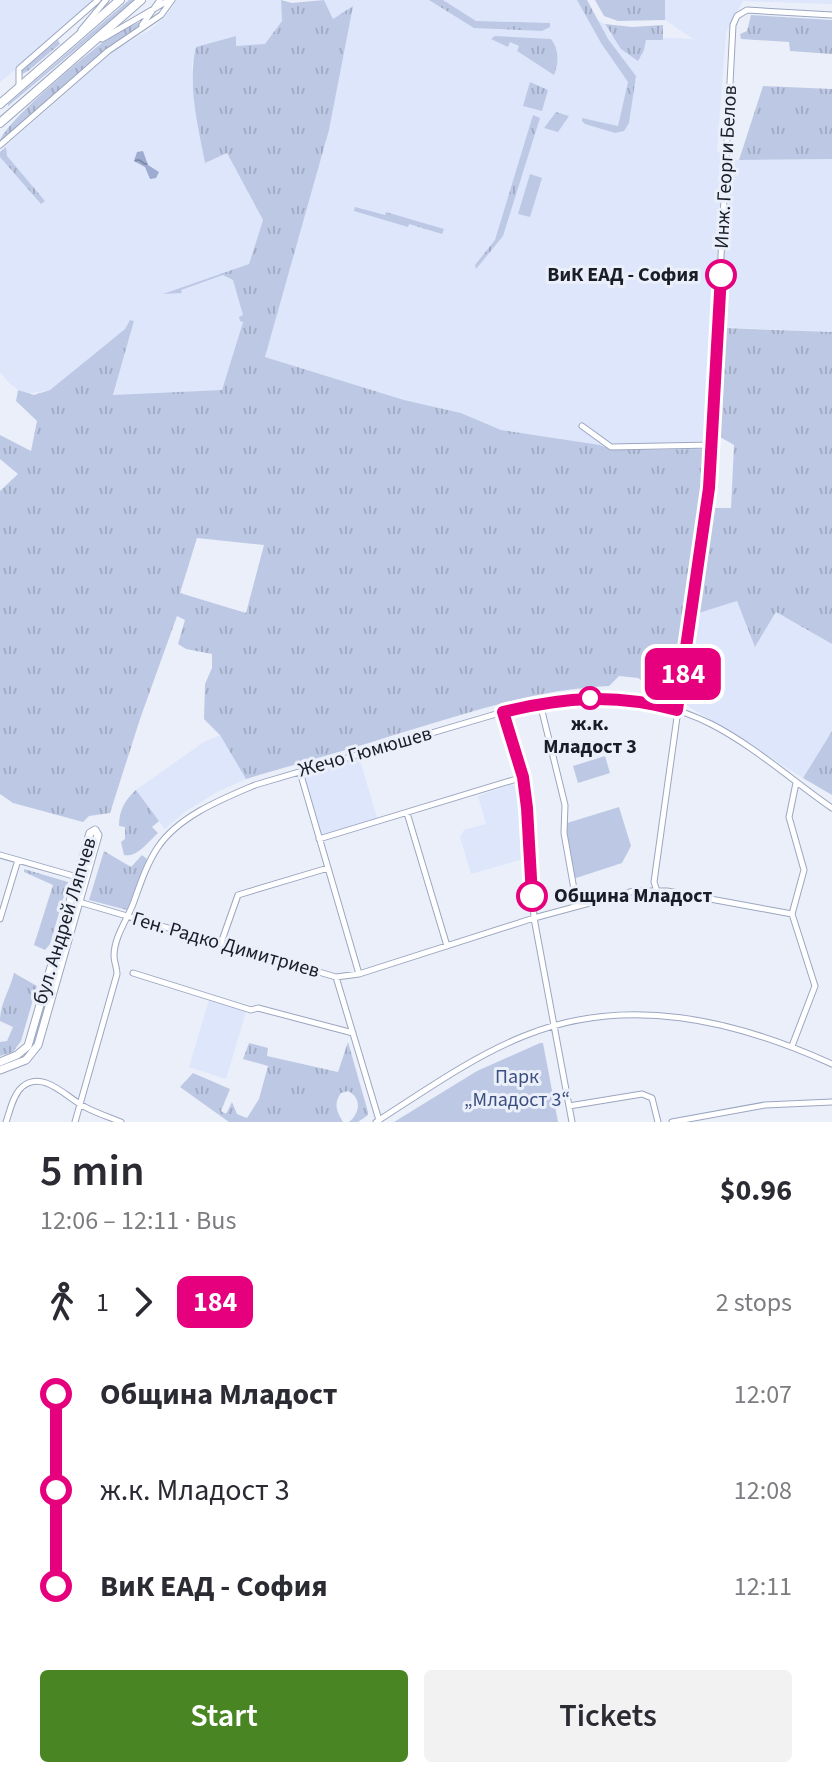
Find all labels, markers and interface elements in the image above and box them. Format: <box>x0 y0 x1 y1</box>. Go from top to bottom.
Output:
street label: Инж. Георги Белов <box>708 85 744 249</box>
marker: ВиК ЕАД - София <box>706 260 736 290</box>
place label: ВиК ЕАД - София <box>547 261 699 289</box>
line badge: 184 <box>637 648 729 700</box>
text: 184 <box>661 654 705 694</box>
marker: ж.к. Младост 3 <box>579 687 601 709</box>
place label: ж.к. Младост 3 <box>543 710 637 761</box>
street label: Жечо Гюмюшев <box>295 720 435 784</box>
street label: бул. Андрей Ляпчев <box>26 834 104 1008</box>
marker: Община Младост <box>517 881 547 911</box>
place label: Община Младост <box>554 882 712 910</box>
street label: Ген. Радко Димитриев <box>129 905 323 985</box>
park label: Парк „Младост 3“ <box>464 1063 570 1114</box>
text: 5 min <box>40 1140 145 1203</box>
text: $0.96 <box>720 1169 792 1212</box>
text: 12:06 – 12:11 · Bus <box>40 1202 236 1239</box>
icon: walk <box>40 1280 84 1324</box>
icon: forward <box>121 1280 165 1324</box>
text: 184 <box>193 1282 237 1322</box>
text: 1 <box>96 1284 109 1321</box>
text: 2 stops <box>716 1284 792 1321</box>
text: Община Младост <box>100 1373 338 1416</box>
text: 12:07 <box>734 1376 792 1413</box>
text: ж.к. Младост 3 <box>100 1469 290 1512</box>
text: 12:08 <box>734 1472 792 1509</box>
text: ВиК ЕАД - София <box>100 1565 328 1608</box>
text: 12:11 <box>734 1568 792 1605</box>
button: Start <box>40 1670 408 1762</box>
button: Tickets <box>424 1670 792 1762</box>

